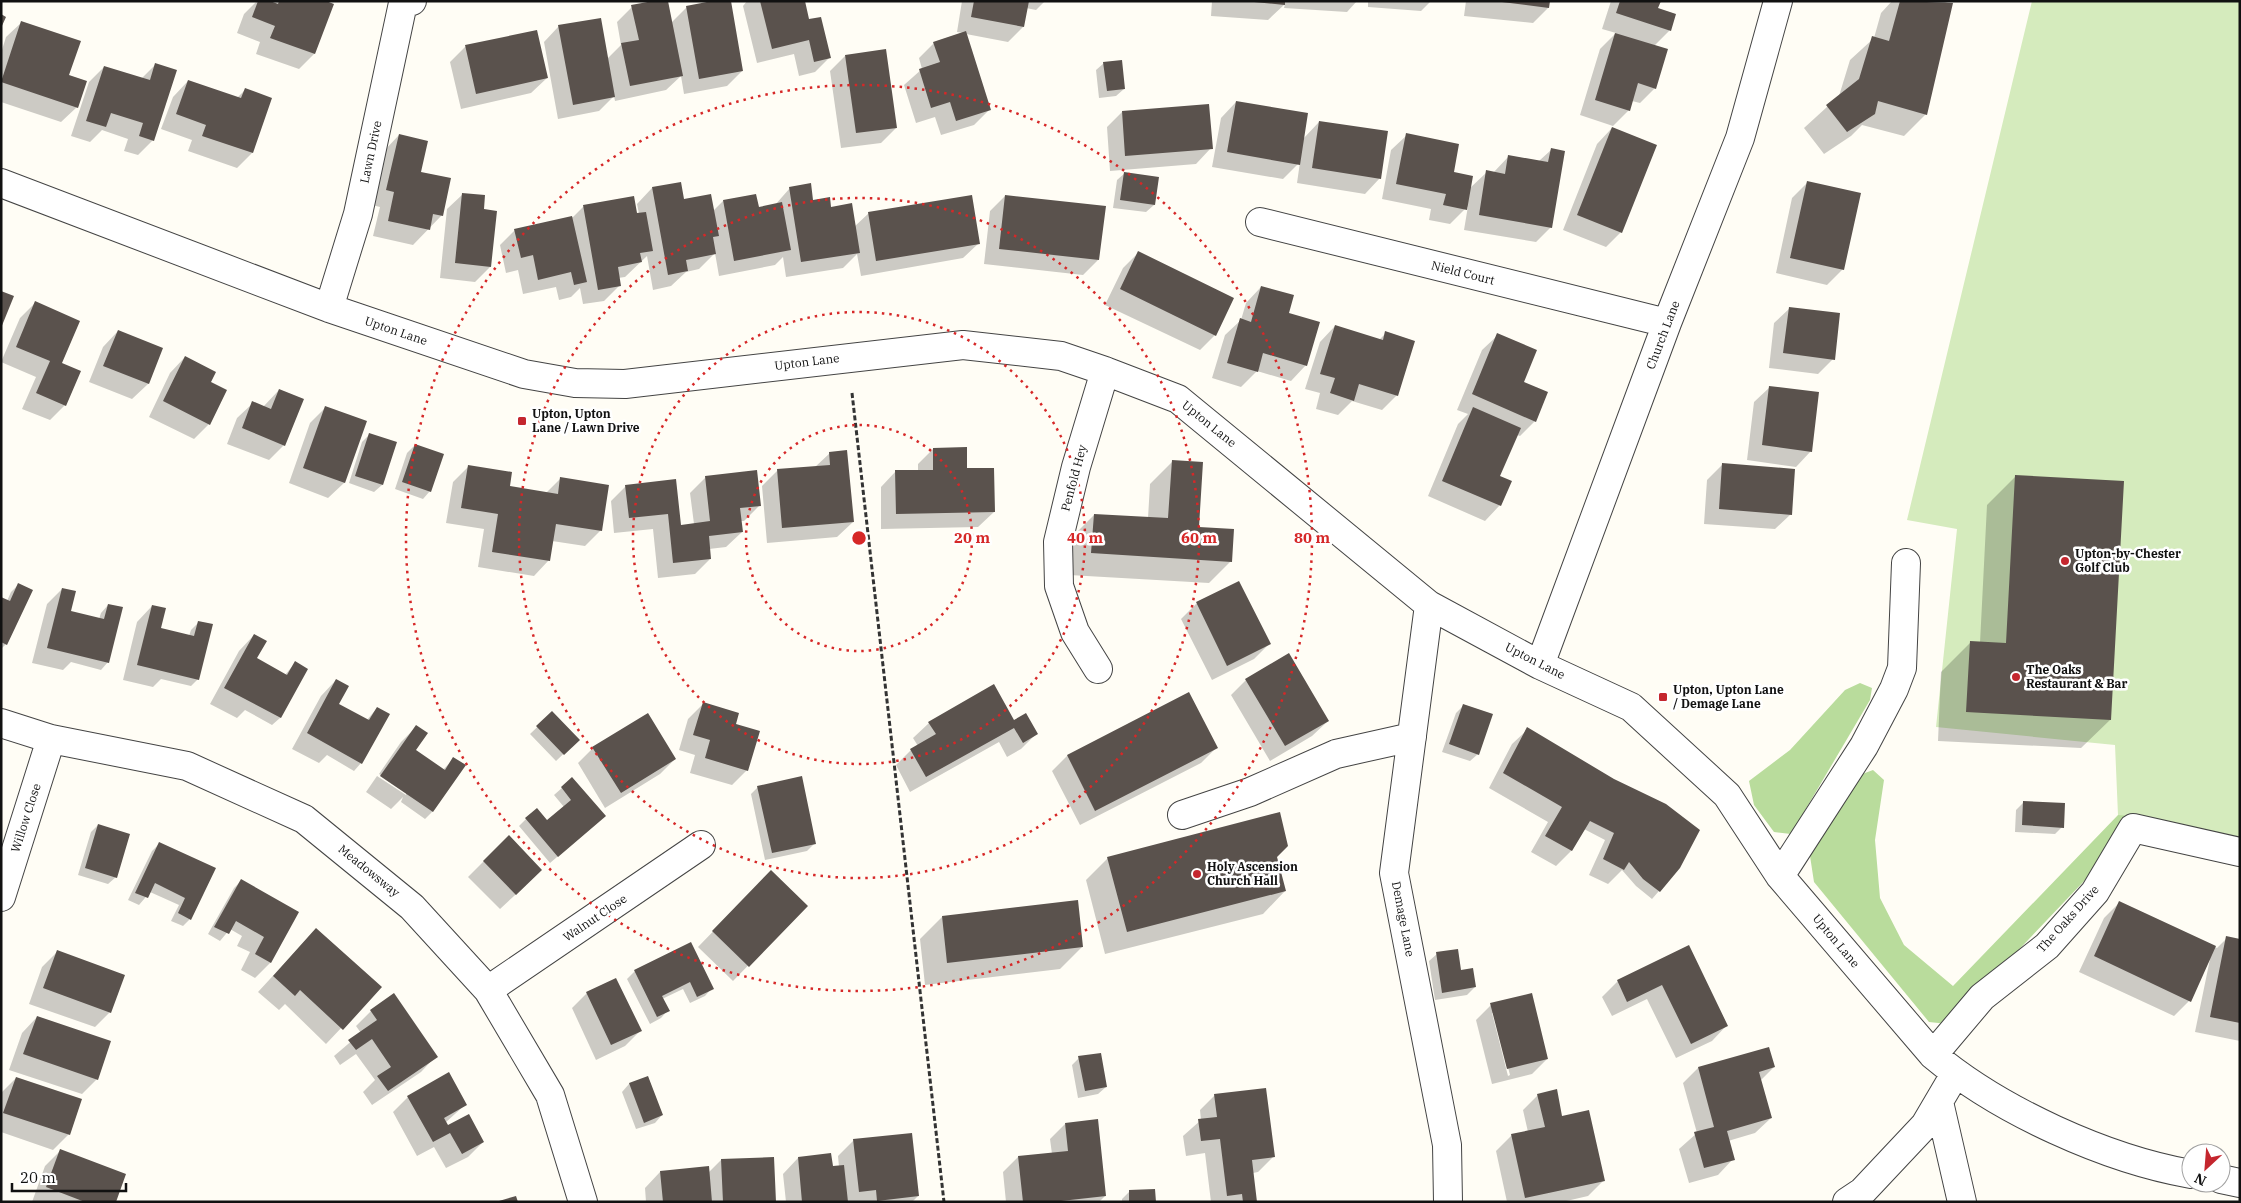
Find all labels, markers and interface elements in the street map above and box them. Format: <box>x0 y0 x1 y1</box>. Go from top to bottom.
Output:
street label: Lawn Drive <box>357 119 384 185</box>
street label: Nield Court <box>1430 257 1496 288</box>
street label: Church Lane <box>1643 298 1682 371</box>
street label: Upton Lane <box>363 313 430 348</box>
street label: Upton Lane <box>774 350 840 373</box>
street label: Upton Lane <box>1179 397 1239 450</box>
place label: Upton, Upton Lane / Lawn Drive <box>532 406 640 435</box>
marker: Upton, Upton Lane / Lawn Drive <box>516 415 528 427</box>
street label: Penfold Hey <box>1057 442 1090 513</box>
text: 20 m <box>954 528 990 547</box>
text: 40 m <box>1067 528 1103 547</box>
text: 60 m <box>1181 528 1217 547</box>
text: 80 m <box>1294 528 1330 547</box>
centre of rings <box>850 529 868 547</box>
place label: Upton-by-Chester Golf Club <box>2075 546 2181 575</box>
marker: Upton-by-Chester Golf Club <box>2059 555 2071 567</box>
street label: Upton Lane <box>1503 639 1568 682</box>
place label: The Oaks Restaurant & Bar <box>2026 662 2127 691</box>
marker: The Oaks Restaurant & Bar <box>2010 671 2022 683</box>
place label: Upton, Upton Lane / Demage Lane <box>1673 682 1784 711</box>
marker: Upton, Upton Lane / Demage Lane <box>1657 691 1669 703</box>
street label: Willow Close <box>7 781 44 854</box>
street label: Meadowsway <box>336 841 404 900</box>
place label: Holy Ascension Church Hall <box>1207 859 1298 888</box>
marker: Holy Ascension Church Hall <box>1191 868 1203 880</box>
street label: Demage Lane <box>1389 880 1418 958</box>
street label: The Oaks Drive <box>2033 882 2102 955</box>
street label: Walnut Close <box>560 891 629 944</box>
street label: Upton Lane <box>1810 911 1863 971</box>
north arrow <box>2181 1143 2231 1193</box>
scale bar <box>12 1160 126 1192</box>
text: 20 m <box>20 1168 56 1187</box>
text: N <box>2191 1169 2209 1190</box>

